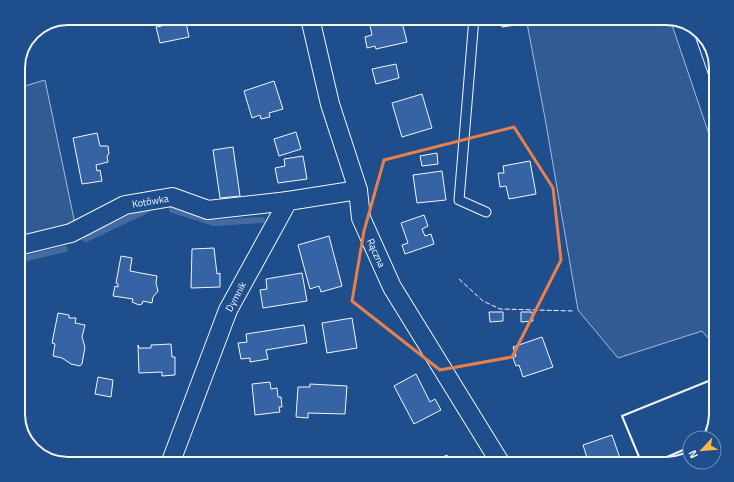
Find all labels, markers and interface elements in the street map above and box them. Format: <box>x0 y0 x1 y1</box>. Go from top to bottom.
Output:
street label: Kotówka <box>131 190 170 211</box>
street label: Rączna <box>364 236 390 270</box>
street label: Dymnik <box>221 279 250 314</box>
north arrow <box>682 430 722 470</box>
text: N <box>684 447 702 461</box>

